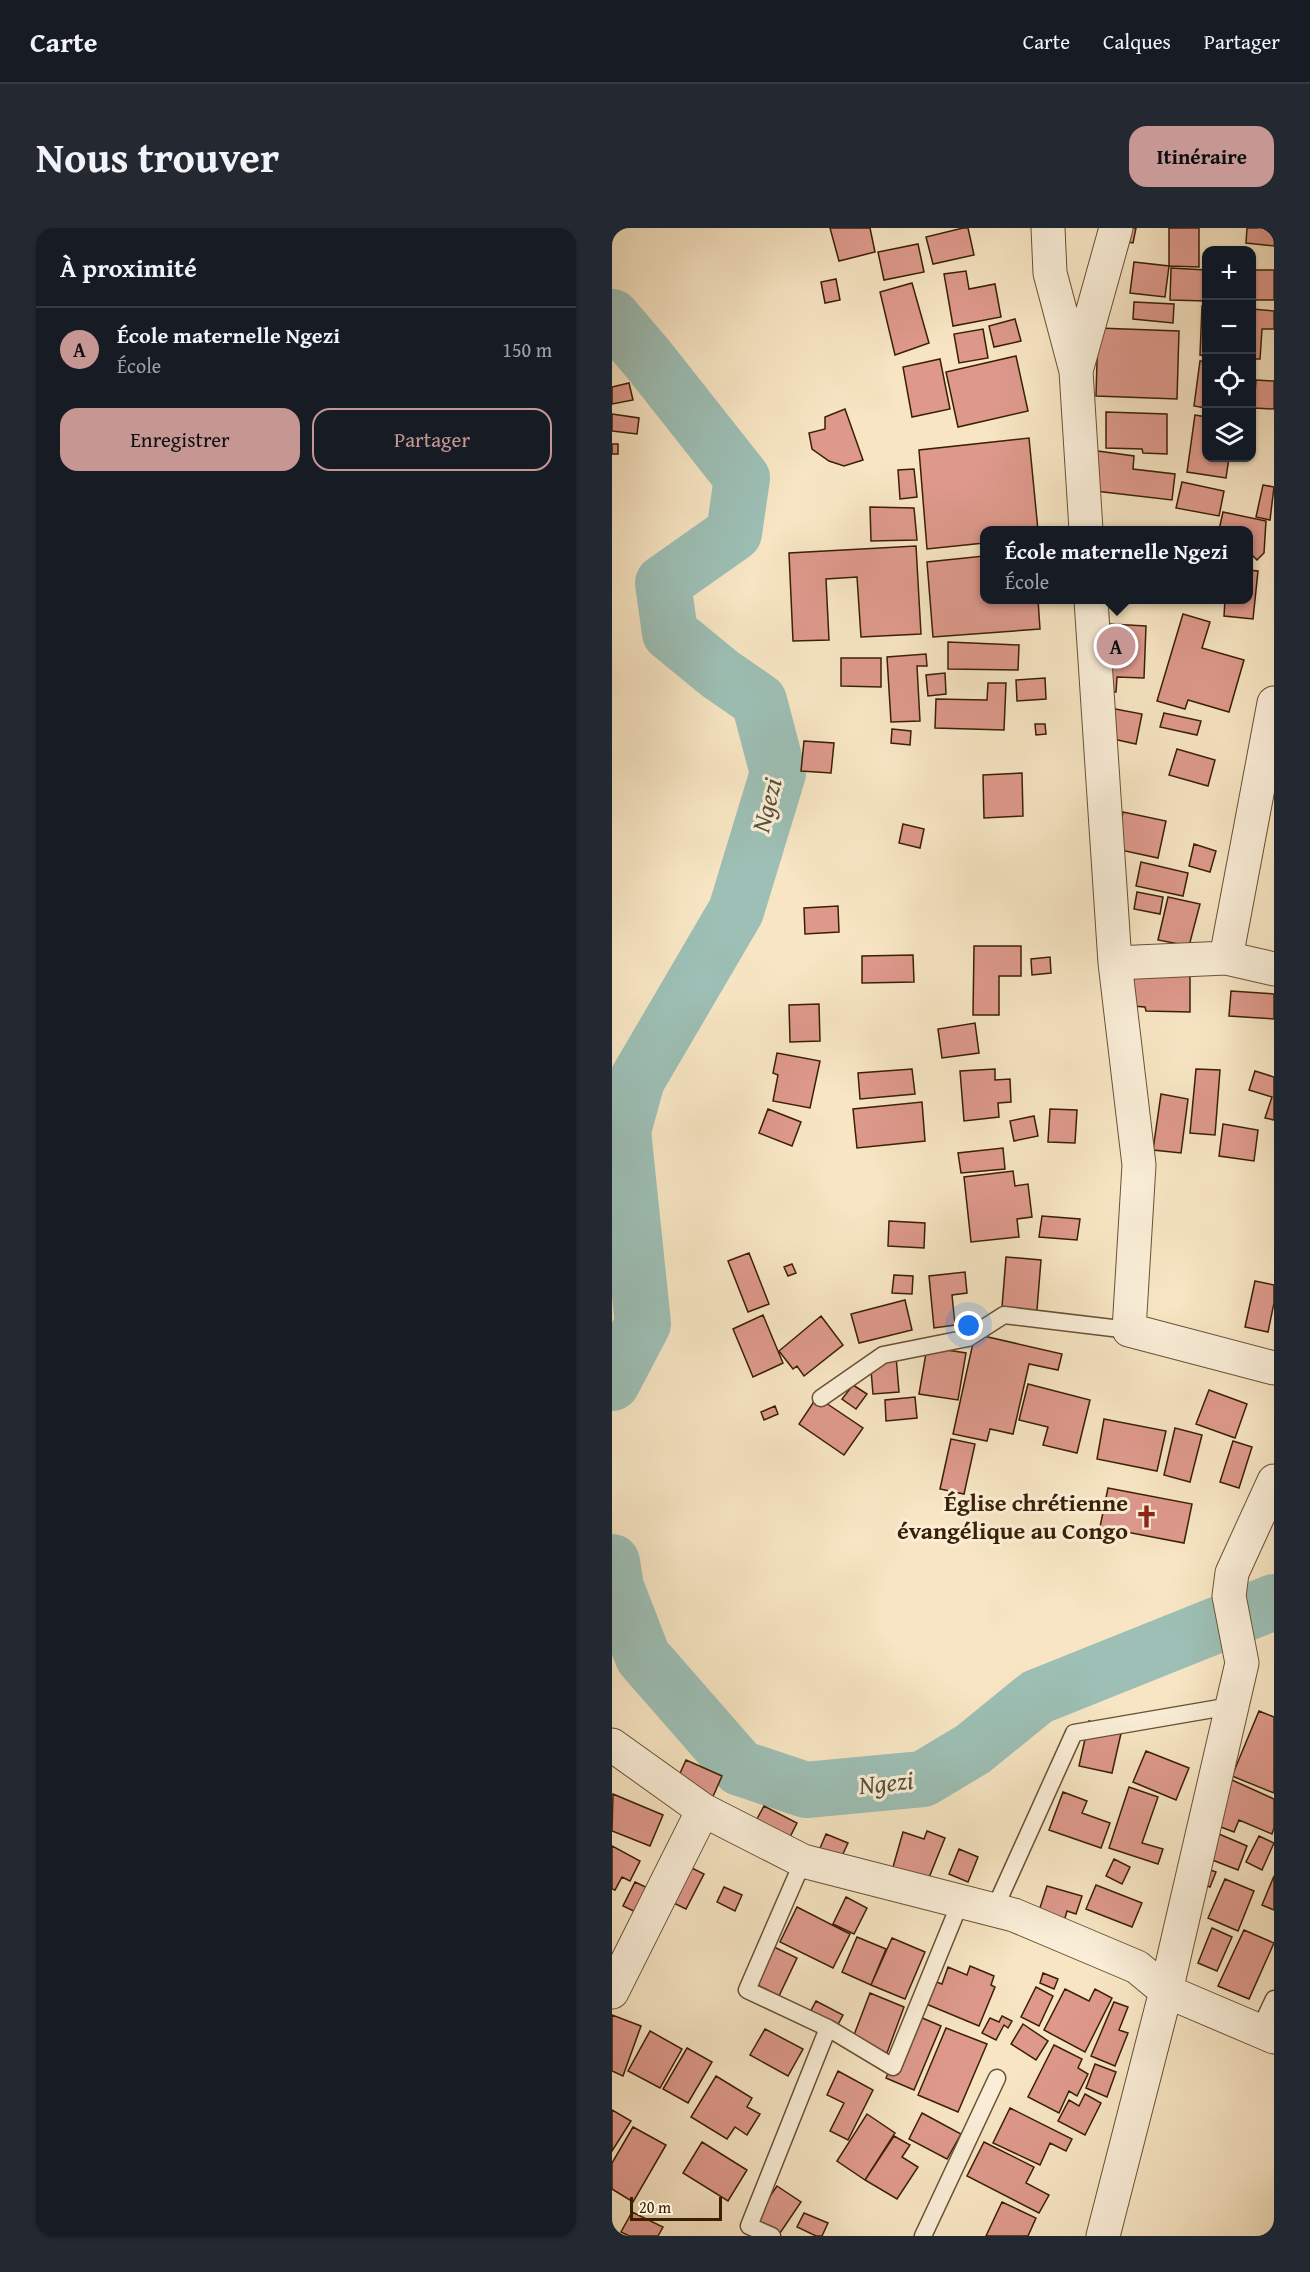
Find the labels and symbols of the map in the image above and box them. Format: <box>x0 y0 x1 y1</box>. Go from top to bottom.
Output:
pin: A <box>1096 624 1136 668</box>
water label: Ngezi <box>740 773 792 837</box>
your location <box>954 1311 983 1340</box>
place label: Église chrétienne évangélique au Congo <box>897 1485 1128 1548</box>
church icon: Église chrétienne évangélique au Congo <box>1133 1503 1159 1529</box>
water label: Ngezi <box>856 1760 916 1804</box>
scale bar <box>630 2194 722 2222</box>

